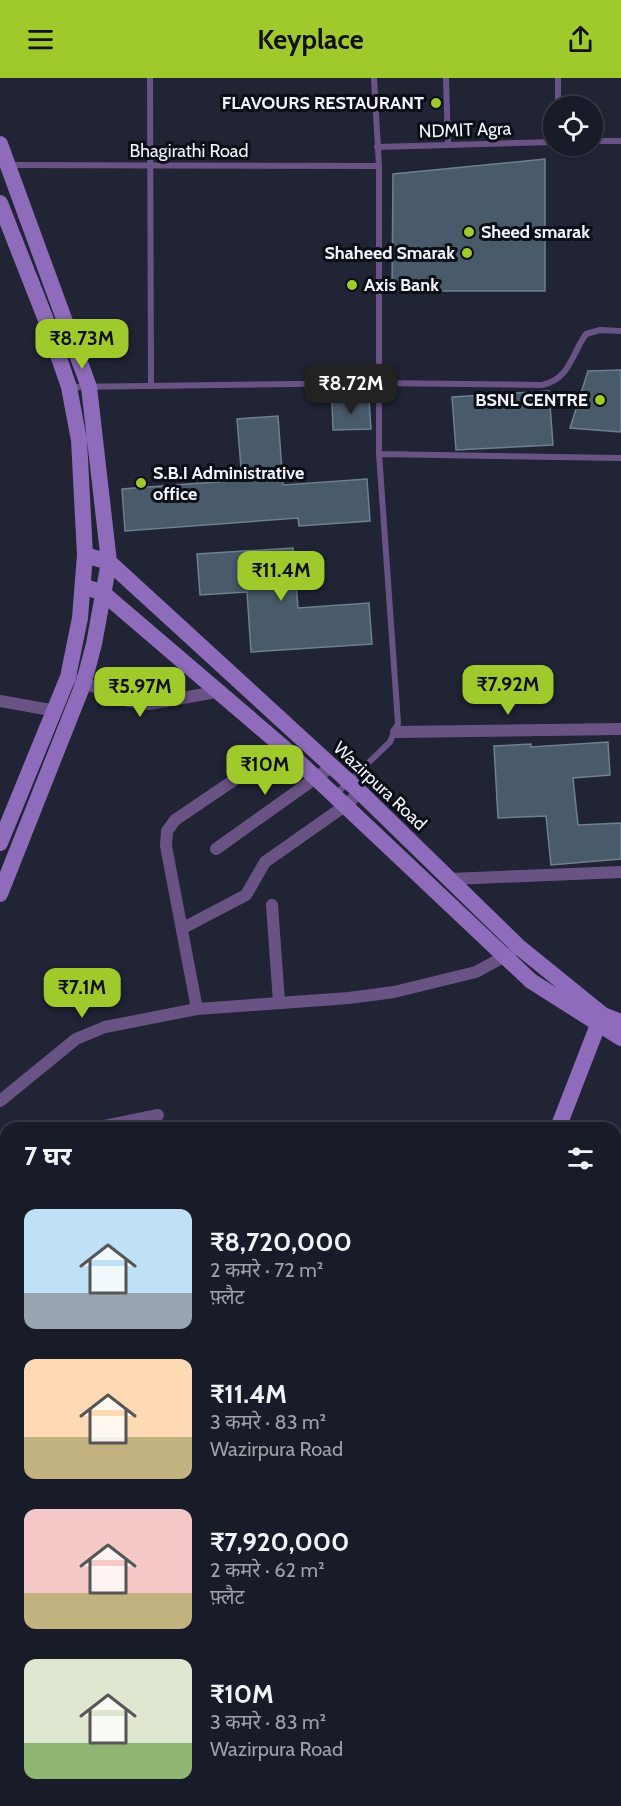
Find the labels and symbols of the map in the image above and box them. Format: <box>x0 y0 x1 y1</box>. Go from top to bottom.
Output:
place label: FLAVOURS RESTAURANT <box>222 92 424 114</box>
marker: FLAVOURS RESTAURANT <box>429 96 443 110</box>
street label: NDMIT Agra <box>418 117 512 143</box>
street label: Bhagirathi Road <box>130 140 248 162</box>
place label: Sheed smarak <box>481 221 590 243</box>
marker: Sheed smarak <box>462 225 476 239</box>
place label: Shaheed Smarak <box>325 242 455 264</box>
marker: Shaheed Smarak <box>460 246 474 260</box>
place label: Axis Bank <box>364 274 439 296</box>
marker: Axis Bank <box>345 278 359 292</box>
pin: ₹8.73M <box>33 319 131 370</box>
pin: ₹8.72M <box>302 364 400 415</box>
place label: BSNL CENTRE <box>475 389 588 411</box>
marker: BSNL CENTRE <box>593 393 607 407</box>
place label: S.B.I Administrative office <box>153 462 304 505</box>
marker: S.B.I Administrative office <box>134 476 148 490</box>
pin: ₹11.4M <box>232 551 330 602</box>
pin: ₹7.92M <box>459 665 557 716</box>
pin: ₹5.97M <box>91 667 189 718</box>
street label: Wazirpura Road <box>329 737 431 835</box>
pin: ₹10M <box>229 745 301 796</box>
pin: ₹7.1M <box>40 968 124 1019</box>

